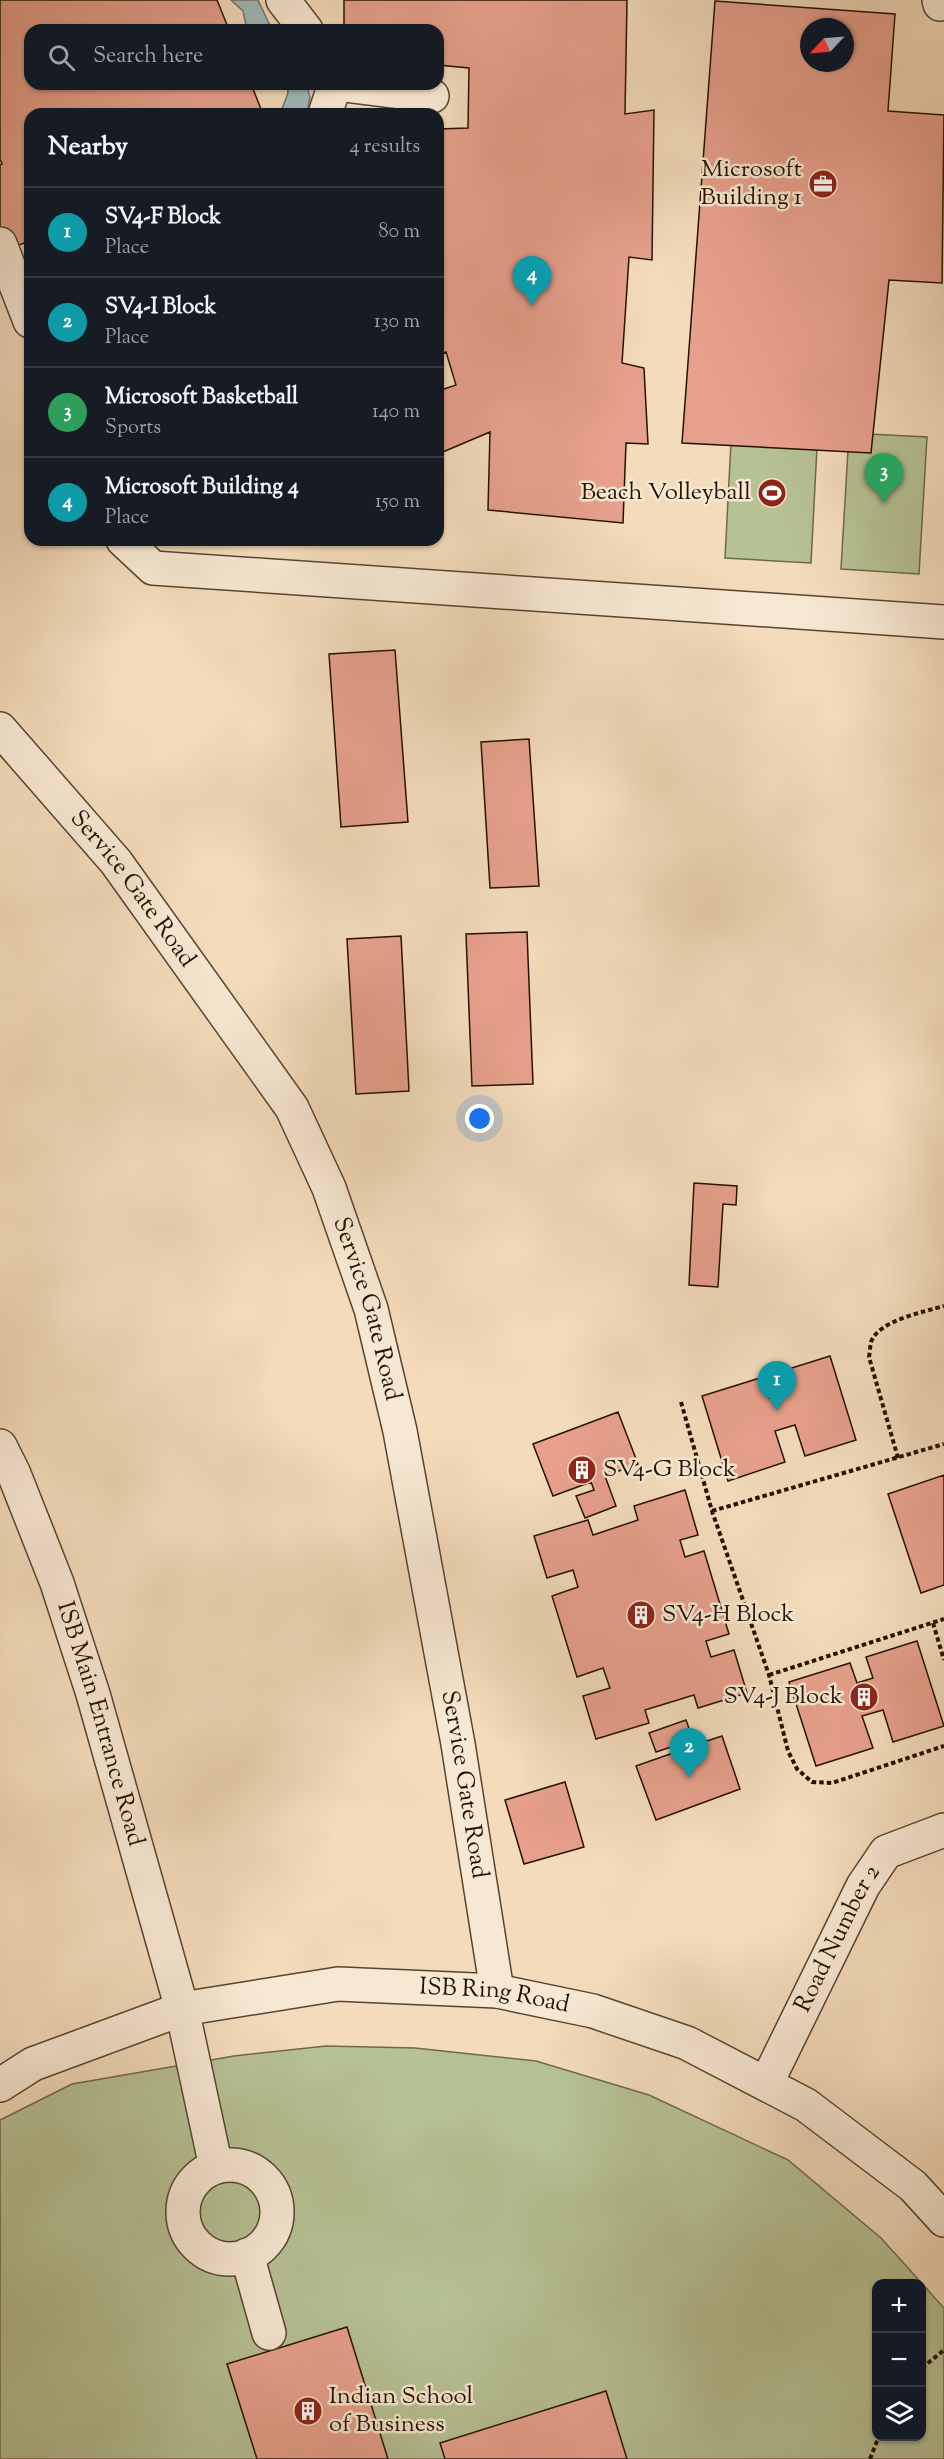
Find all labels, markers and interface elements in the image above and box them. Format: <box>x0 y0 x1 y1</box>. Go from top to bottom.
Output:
north arrow <box>800 18 854 72</box>
search box <box>24 24 444 90</box>
icon: search <box>45 41 78 74</box>
text: Search here <box>93 41 203 73</box>
text: Nearby <box>48 129 128 166</box>
text: 4 results <box>349 133 420 162</box>
place label: Microsoft Building 1 <box>700 153 802 215</box>
office icon: Microsoft Building 1 <box>807 168 839 200</box>
text: SV4-F Block <box>105 202 221 234</box>
text: 1 <box>64 218 71 247</box>
text: 80 m <box>379 218 420 247</box>
text: Place <box>105 234 149 263</box>
pin: 4 <box>512 256 552 306</box>
text: SV4-I Block <box>105 292 216 324</box>
text: 2 <box>63 308 72 337</box>
text: 130 m <box>374 308 420 337</box>
text: Place <box>105 324 149 353</box>
text: Microsoft Basketball <box>105 382 298 414</box>
text: 3 <box>63 398 72 427</box>
text: 140 m <box>372 398 420 427</box>
text: Sports <box>105 414 161 443</box>
pin: 3 <box>864 454 904 503</box>
text: Microsoft Building 4 <box>105 472 299 504</box>
place label: Beach Volleyball <box>581 476 751 510</box>
sports icon: Beach Volleyball <box>756 477 788 509</box>
text: 4 <box>62 488 73 517</box>
text: 150 m <box>375 488 420 517</box>
text: Place <box>105 504 149 533</box>
street label: Service Gate Road <box>61 803 204 975</box>
your location <box>465 1104 494 1133</box>
street label: Service Gate Road <box>323 1213 409 1405</box>
pin: 1 <box>758 1362 796 1411</box>
place label: SV4-G Block <box>603 1453 736 1487</box>
building icon: SV4-G Block <box>566 1454 598 1486</box>
street label: ISB Main Entrance Road <box>47 1597 152 1851</box>
place label: SV4-H Block <box>662 1598 794 1632</box>
building icon: SV4-H Block <box>625 1599 657 1631</box>
place label: SV4-J Block <box>723 1680 843 1714</box>
building icon: SV4-J Block <box>848 1681 880 1713</box>
street label: Service Gate Road <box>431 1688 496 1881</box>
pin: 2 <box>670 1728 708 1778</box>
street label: Road Number 2 <box>787 1858 889 2018</box>
street label: ISB Ring Road <box>419 1971 573 2023</box>
map controls <box>872 2279 926 2441</box>
button: + <box>872 2279 926 2333</box>
button: − <box>872 2333 926 2387</box>
place label: Indian School of Business <box>329 2380 474 2442</box>
button: layers <box>872 2387 926 2441</box>
building icon: Indian School of Business <box>292 2395 324 2427</box>

